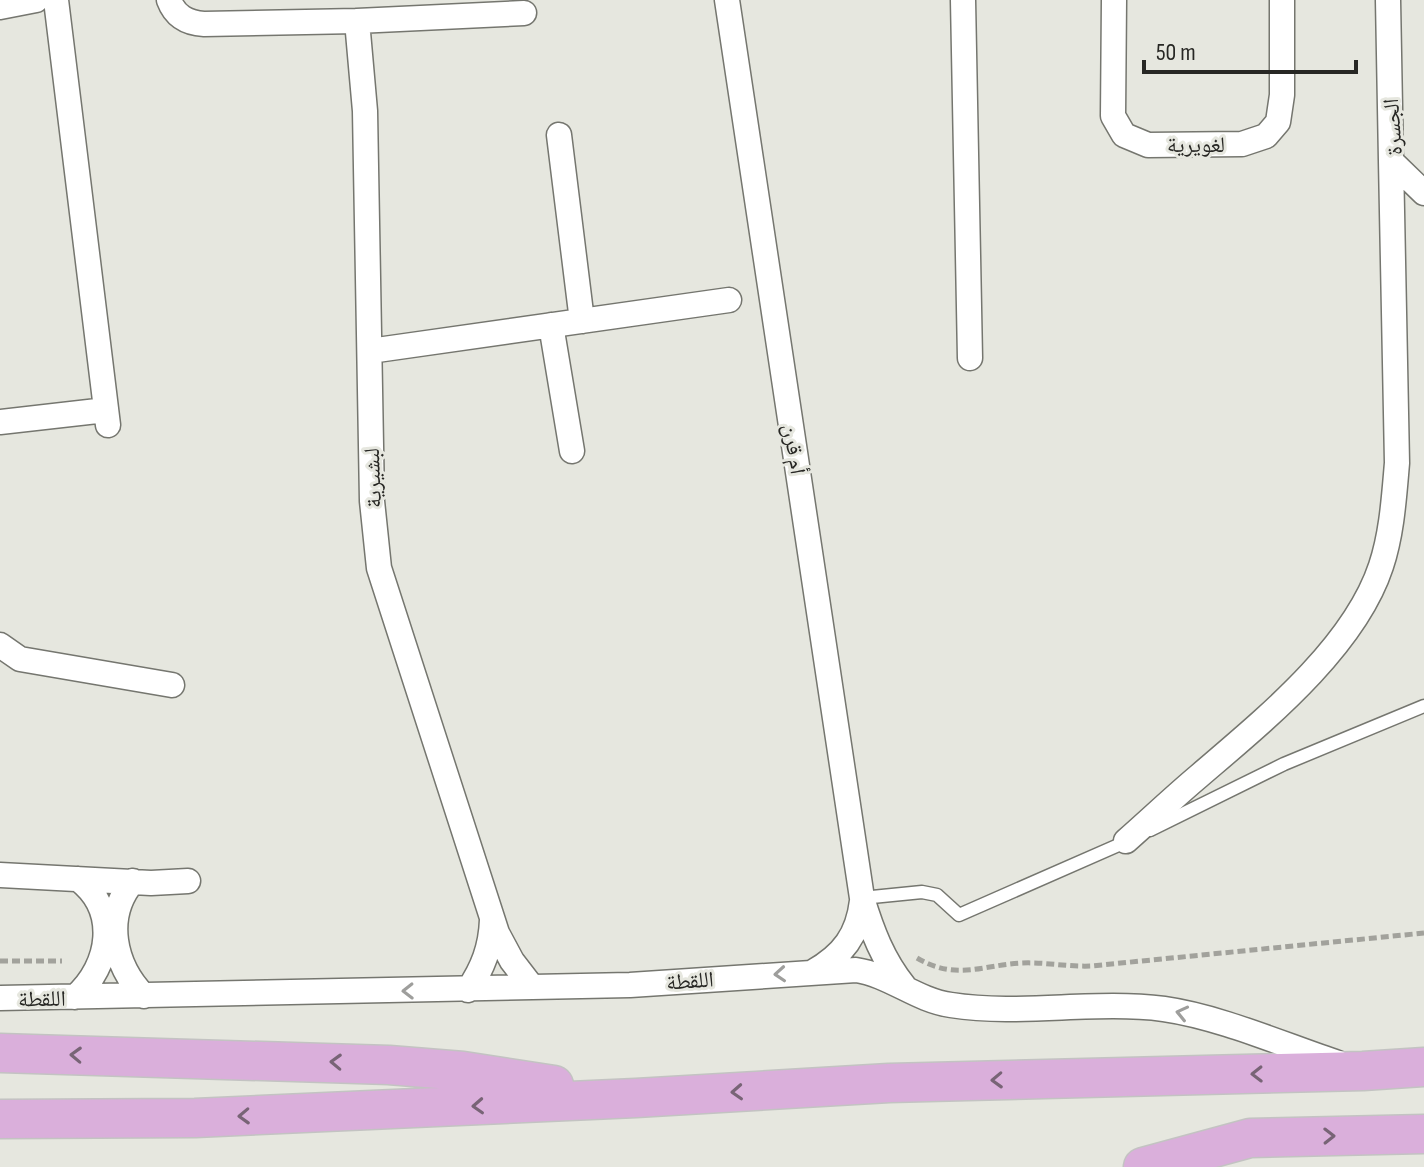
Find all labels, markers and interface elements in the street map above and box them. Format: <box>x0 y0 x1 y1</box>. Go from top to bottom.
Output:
scale bar <box>1144 24 1356 74</box>
text: 50 m <box>1156 38 1196 67</box>
street label: الجسرة <box>1378 98 1409 156</box>
street label: لغويرية <box>1167 132 1225 159</box>
street label: أم قرن <box>776 422 811 476</box>
street label: لبشيرية <box>359 448 388 508</box>
one-way arrow <box>773 965 786 982</box>
street label: اللقطة <box>665 966 715 997</box>
one-way arrow <box>401 982 414 1000</box>
street label: اللقطة <box>18 986 66 1013</box>
one-way arrow <box>1176 1005 1189 1022</box>
one-way arrow <box>69 1046 82 1064</box>
one-way arrow <box>329 1054 342 1071</box>
one-way arrow <box>1250 1065 1263 1082</box>
one-way arrow <box>990 1071 1003 1089</box>
one-way arrow <box>730 1083 743 1100</box>
one-way arrow <box>471 1097 484 1114</box>
one-way arrow <box>237 1107 250 1124</box>
one-way arrow <box>1323 1127 1336 1144</box>

